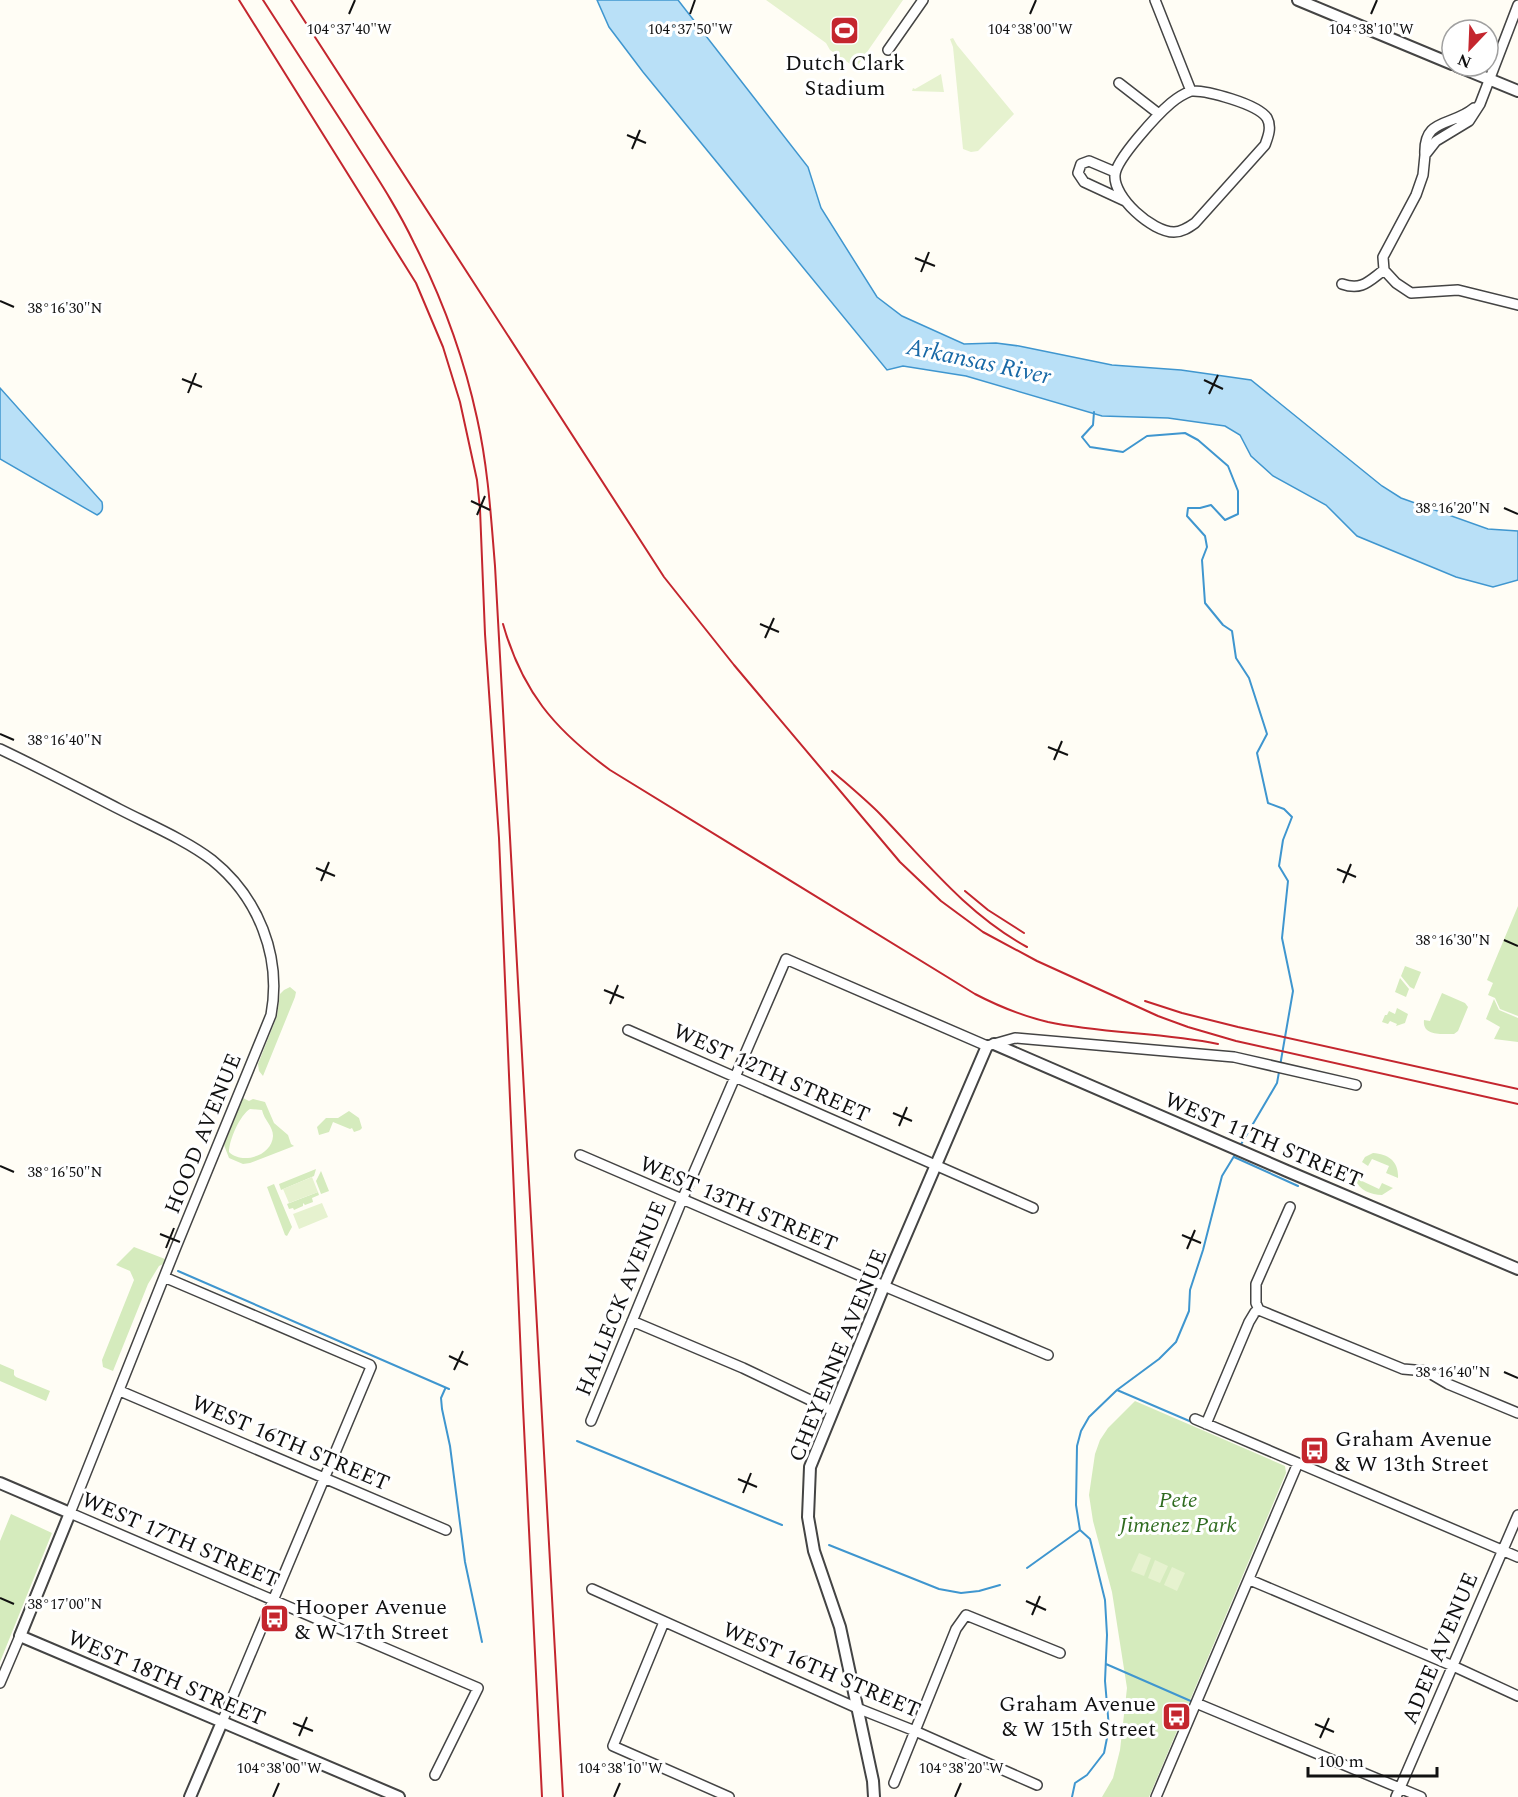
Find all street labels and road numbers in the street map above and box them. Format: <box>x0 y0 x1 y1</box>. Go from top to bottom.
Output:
street label: WEST 12TH STREET <box>668 1015 875 1132</box>
street label: HOOD AVENUE <box>156 1048 251 1219</box>
street label: WEST 11TH STREET <box>1159 1084 1368 1197</box>
street label: WEST 13TH STREET <box>634 1148 843 1261</box>
street label: HALLECK AVENUE <box>567 1196 676 1401</box>
street label: CHEYENNE AVENUE <box>781 1244 896 1467</box>
street label: WEST 16TH STREET <box>186 1387 395 1500</box>
street label: WEST 17TH STREET <box>76 1484 285 1597</box>
street label: ADEE AVENUE <box>1393 1567 1487 1730</box>
street label: WEST 16TH STREET <box>717 1614 926 1727</box>
street label: WEST 18TH STREET <box>62 1622 271 1735</box>

